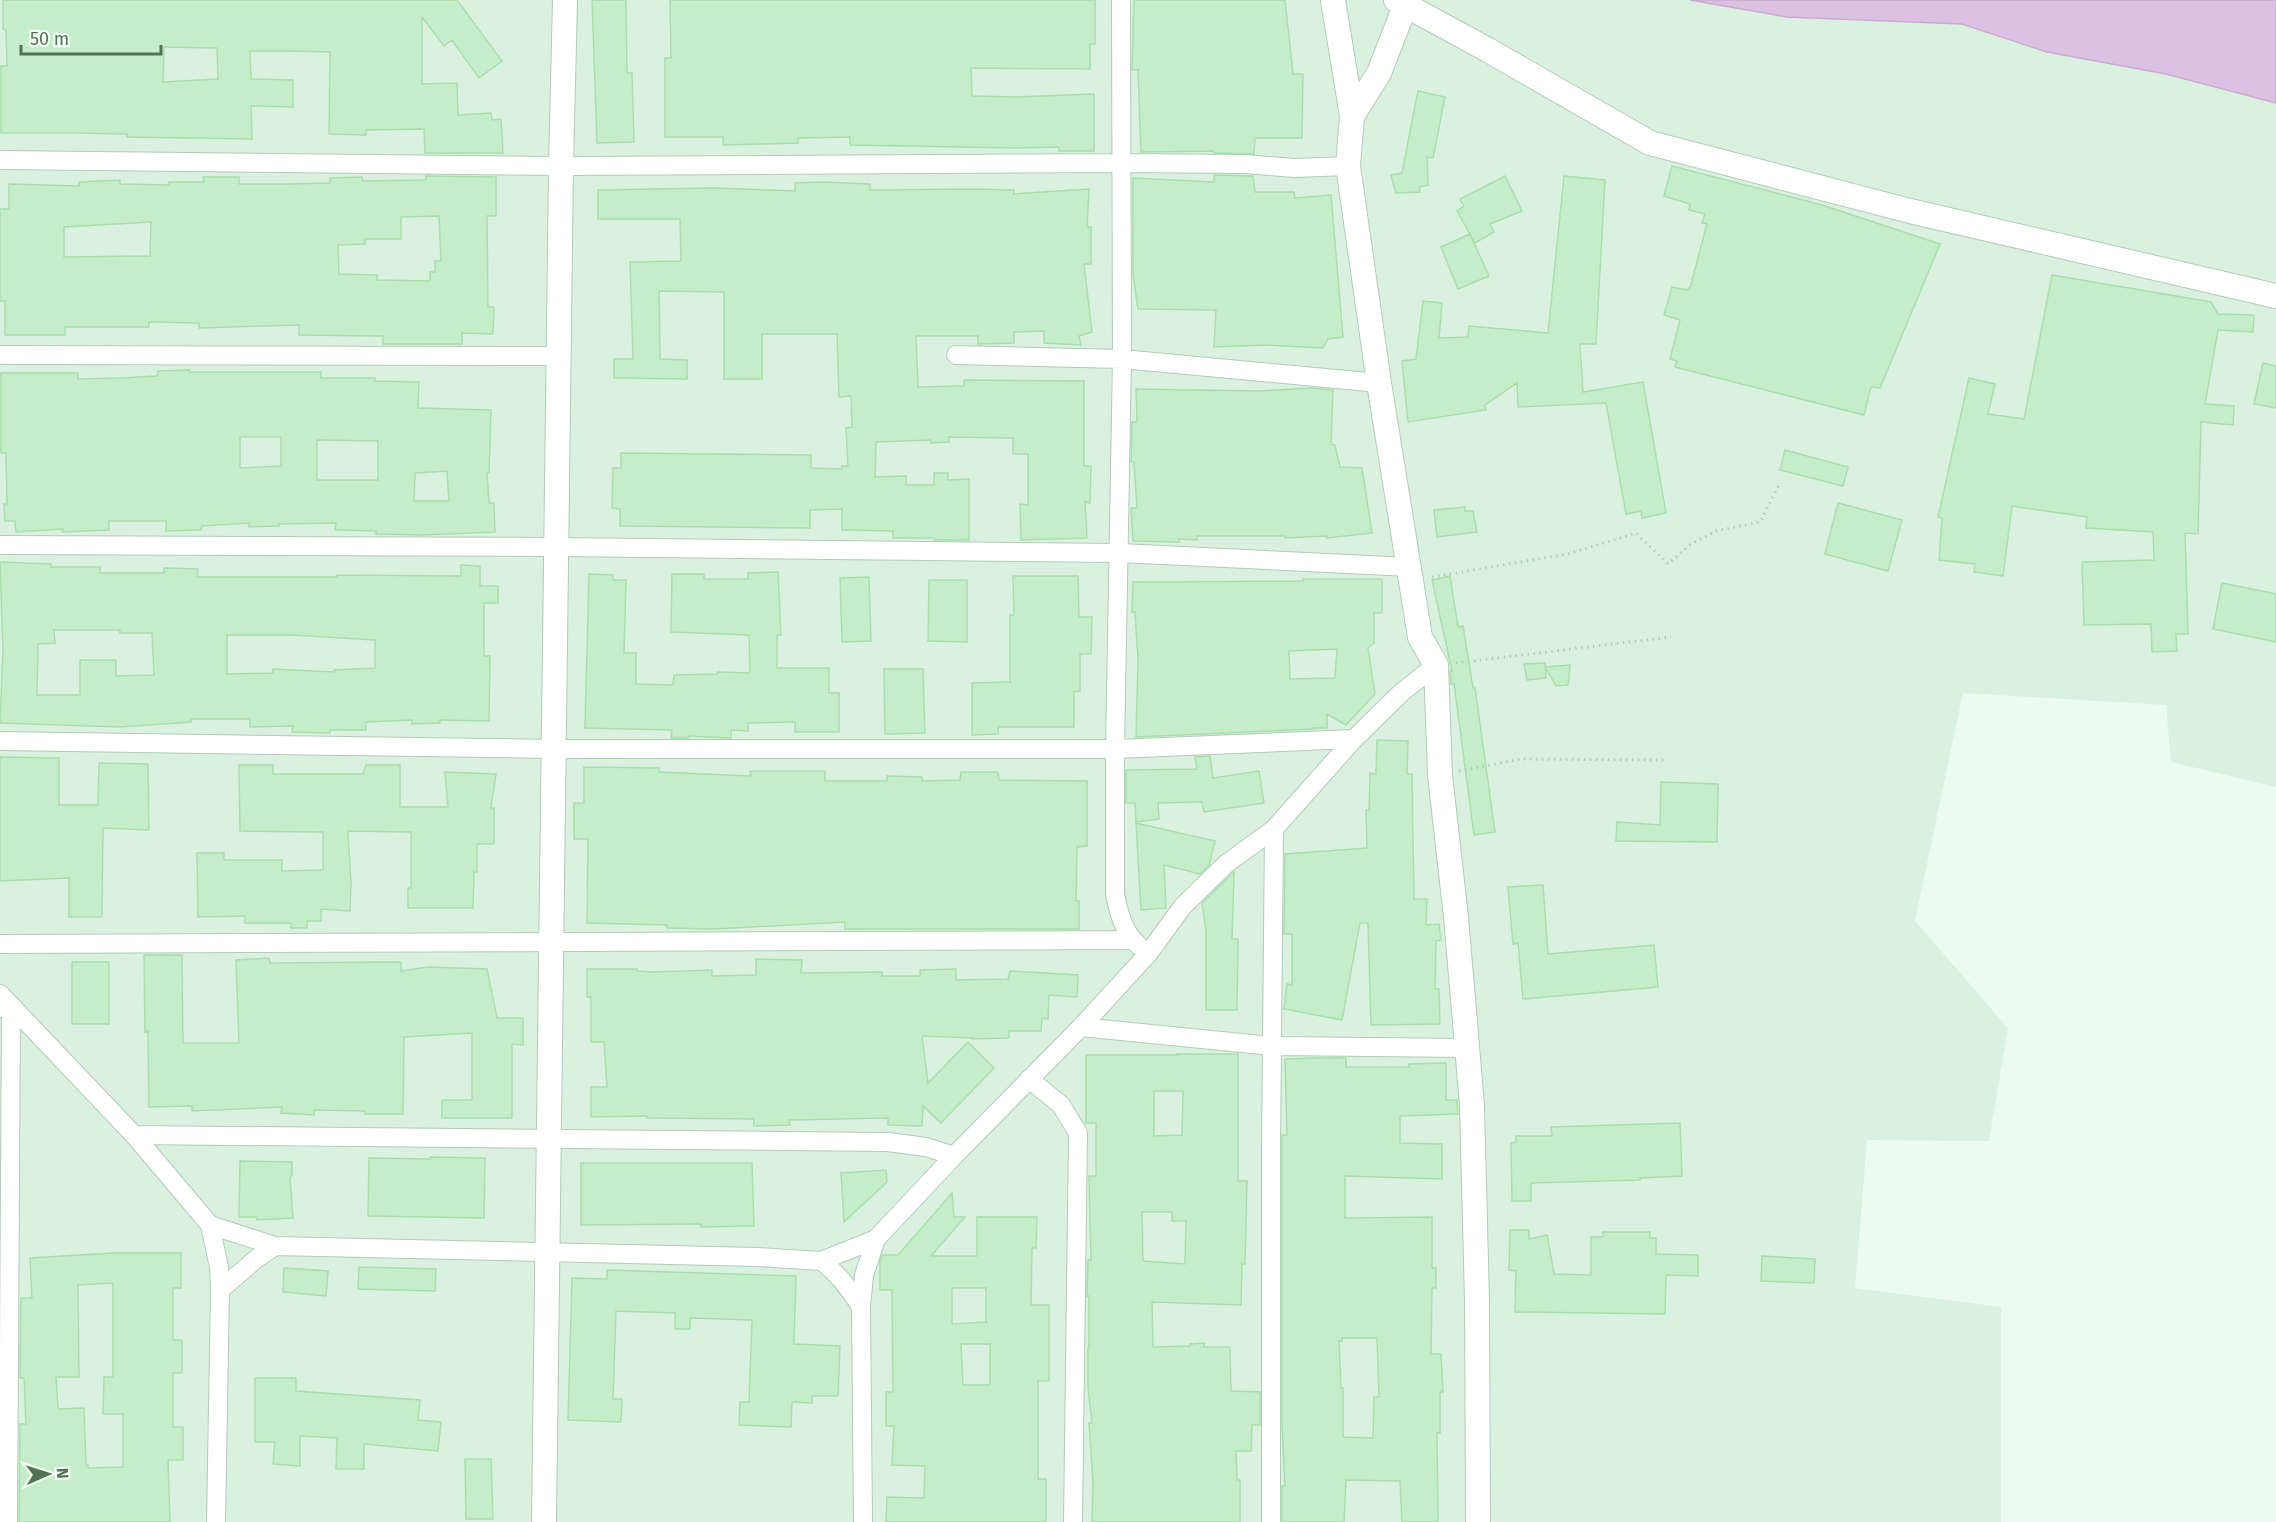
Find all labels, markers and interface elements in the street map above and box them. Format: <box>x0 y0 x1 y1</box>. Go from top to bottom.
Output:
scale bar <box>21 18 160 56</box>
text: 50 m <box>30 28 69 50</box>
north arrow <box>18 1444 78 1504</box>
text: N <box>53 1467 72 1479</box>

